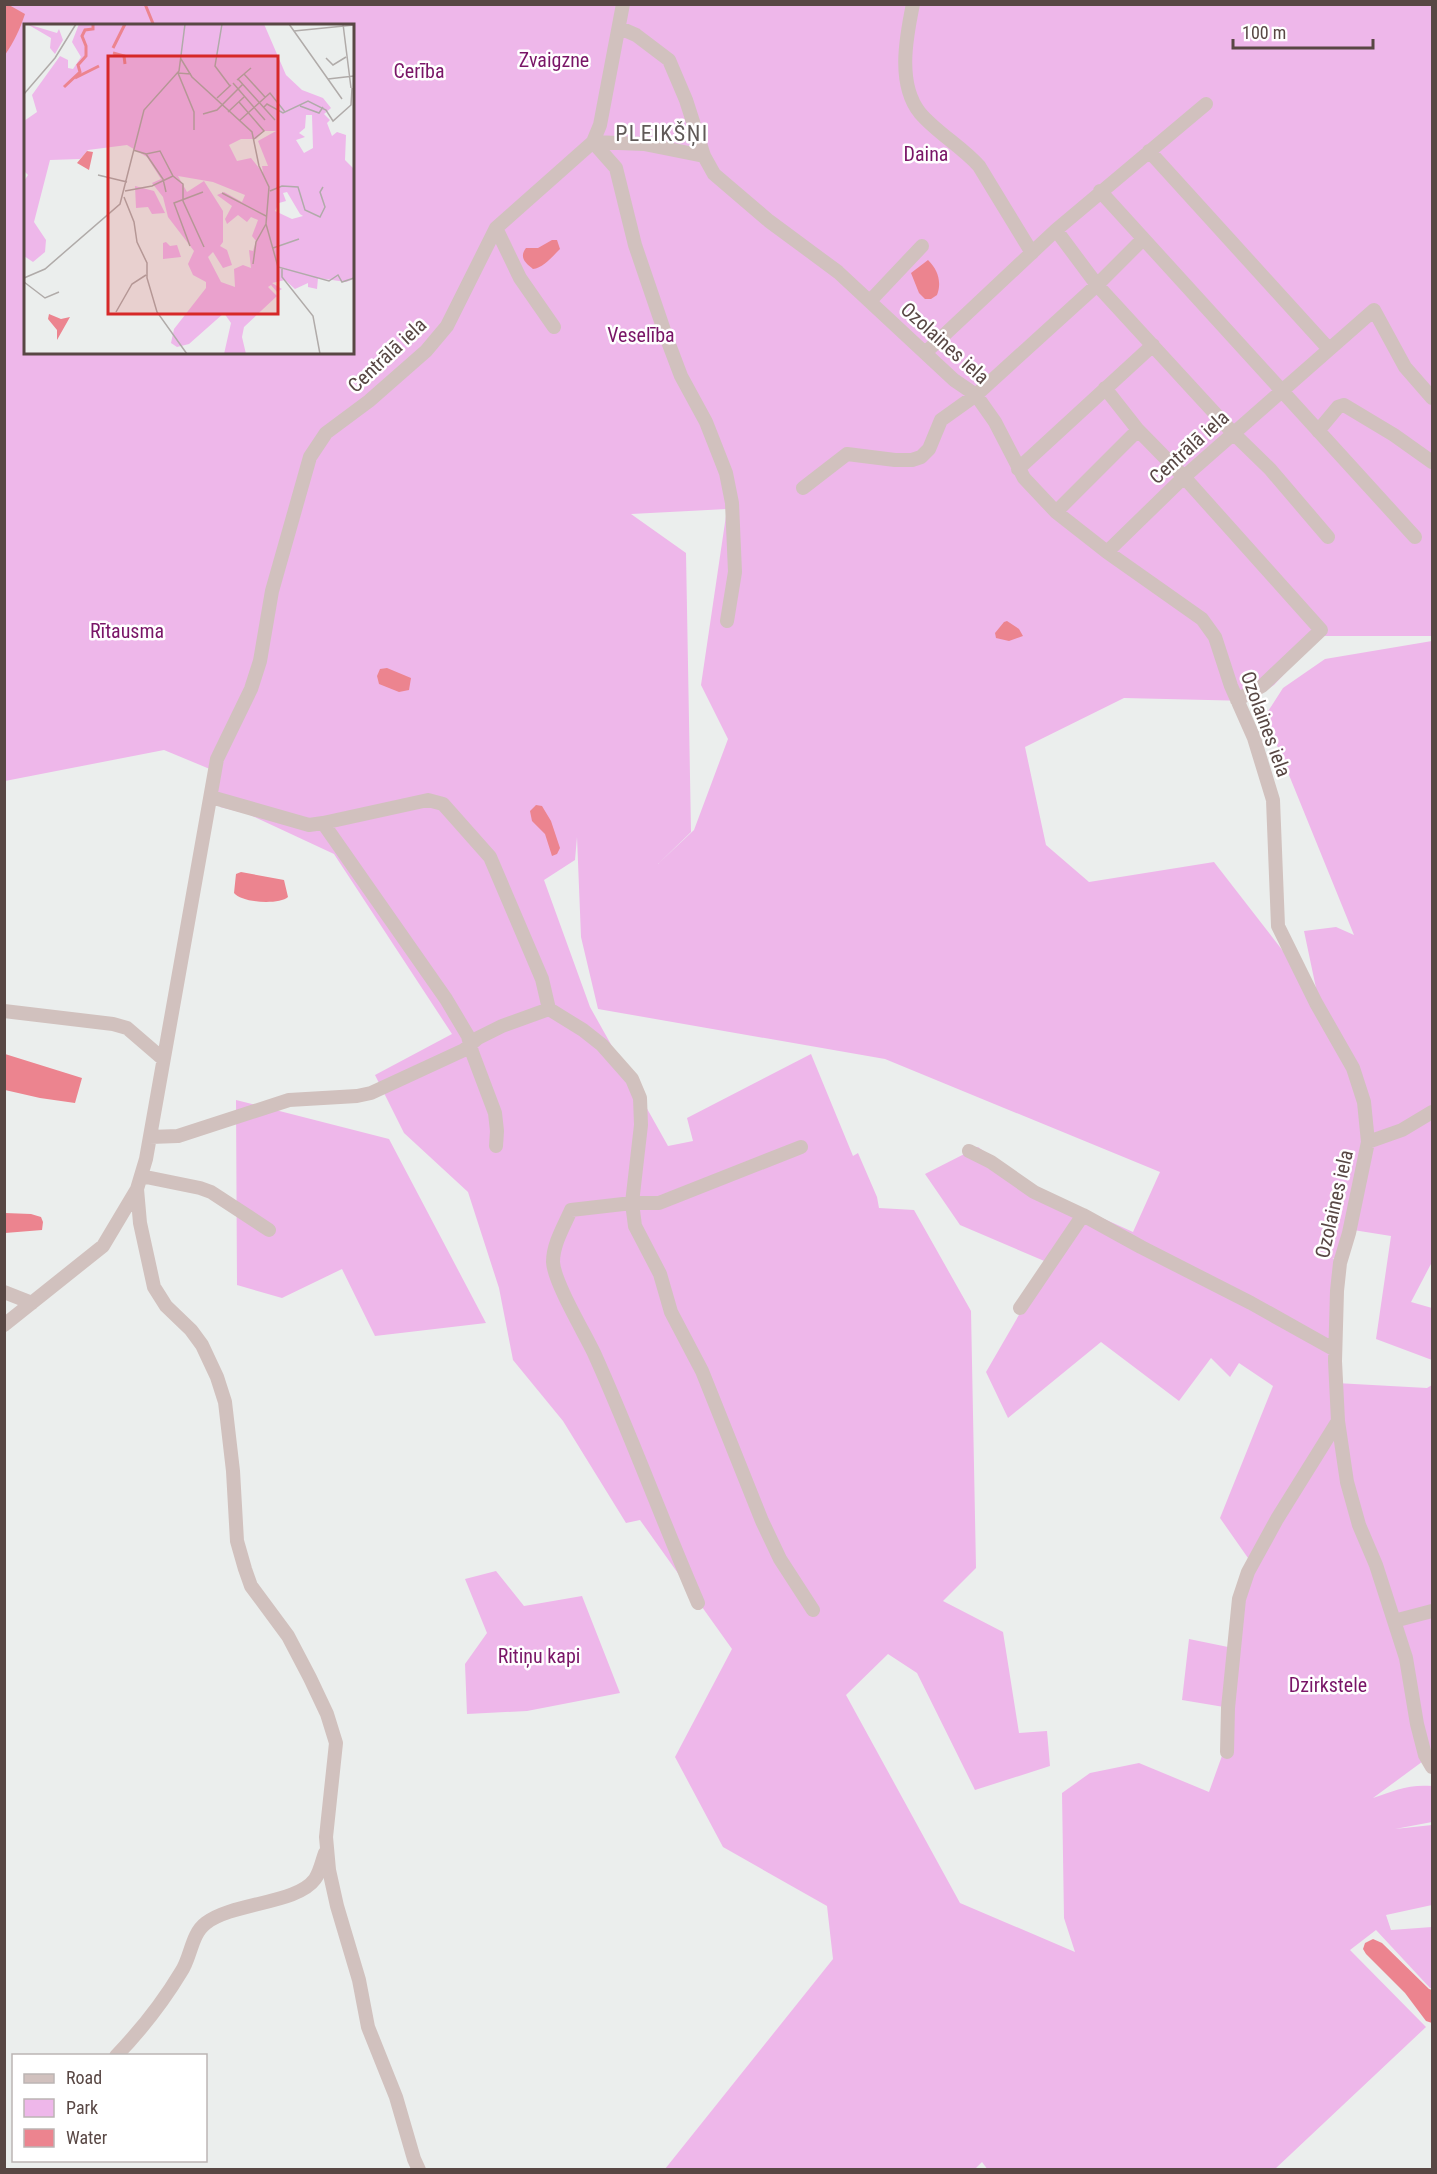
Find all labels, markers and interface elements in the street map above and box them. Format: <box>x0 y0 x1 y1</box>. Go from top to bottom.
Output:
scale bar <box>1233 12 1372 50</box>
text: 100 m <box>1242 22 1286 43</box>
inset map <box>24 24 354 354</box>
park label: Zvaigzne <box>519 48 589 72</box>
park label: Cerība <box>394 59 444 83</box>
district label: PLEIKŠŅI <box>615 121 709 147</box>
park label: Daina <box>904 142 948 166</box>
street label: Ozolaines iela <box>896 297 994 389</box>
street label: Centrālā iela <box>343 313 431 397</box>
park label: Veselība <box>607 323 675 347</box>
street label: Centrālā iela <box>1144 405 1234 489</box>
park label: Rītausma <box>90 619 164 643</box>
street label: Ozolaines iela <box>1236 668 1296 780</box>
street label: Ozolaines iela <box>1310 1148 1358 1260</box>
park label: Ritiņu kapi <box>498 1644 580 1668</box>
park label: Dzirkstele <box>1289 1673 1367 1697</box>
legend <box>12 2054 207 2162</box>
text: Road <box>66 2067 102 2088</box>
text: Park <box>66 2097 98 2118</box>
text: Water <box>66 2127 108 2148</box>

